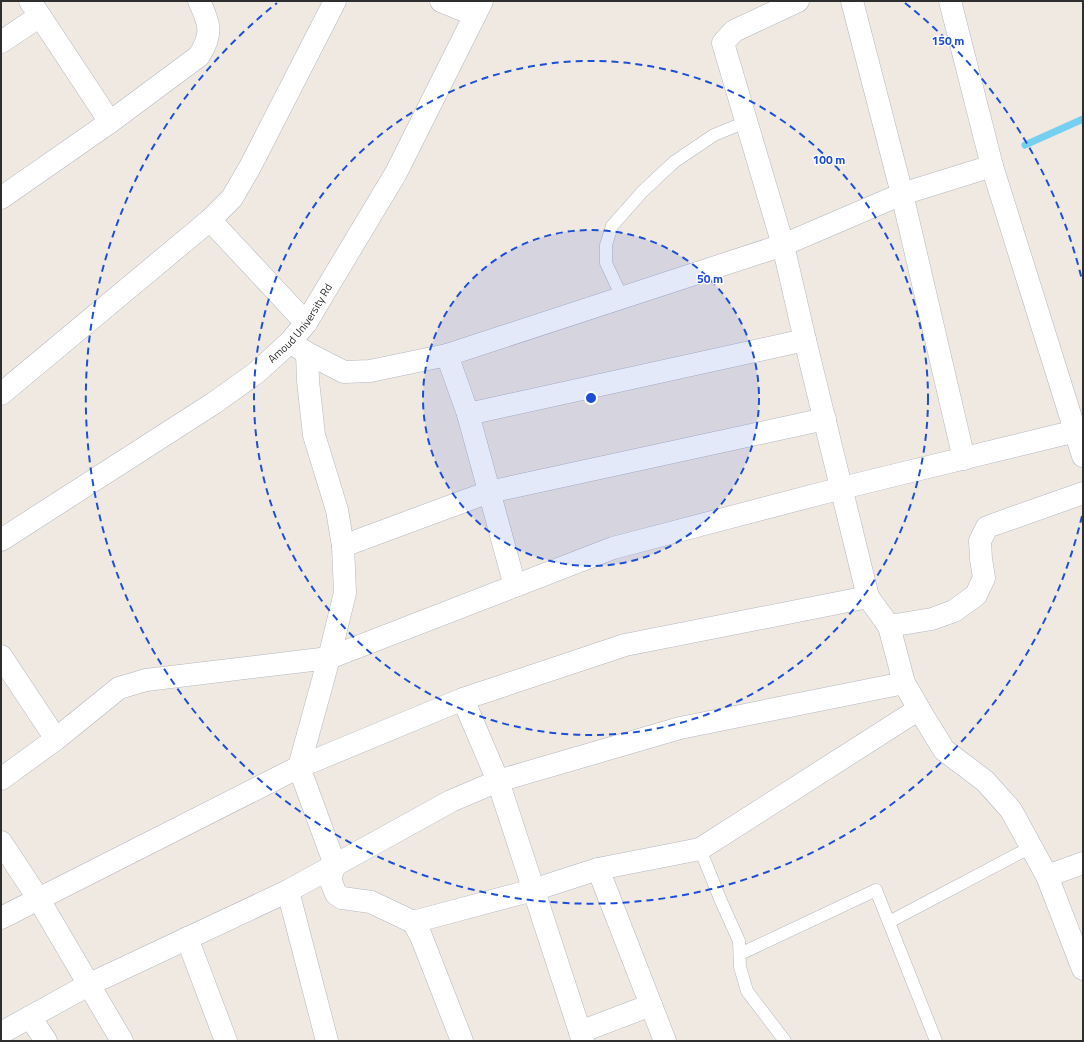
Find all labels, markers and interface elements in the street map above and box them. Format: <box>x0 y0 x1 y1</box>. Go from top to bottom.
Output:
text: 150 m <box>932 31 964 50</box>
text: 100 m <box>813 150 845 169</box>
text: 50 m <box>697 269 723 288</box>
street label: Amoud University Rd <box>264 280 336 366</box>
centre of rings <box>584 391 598 405</box>

